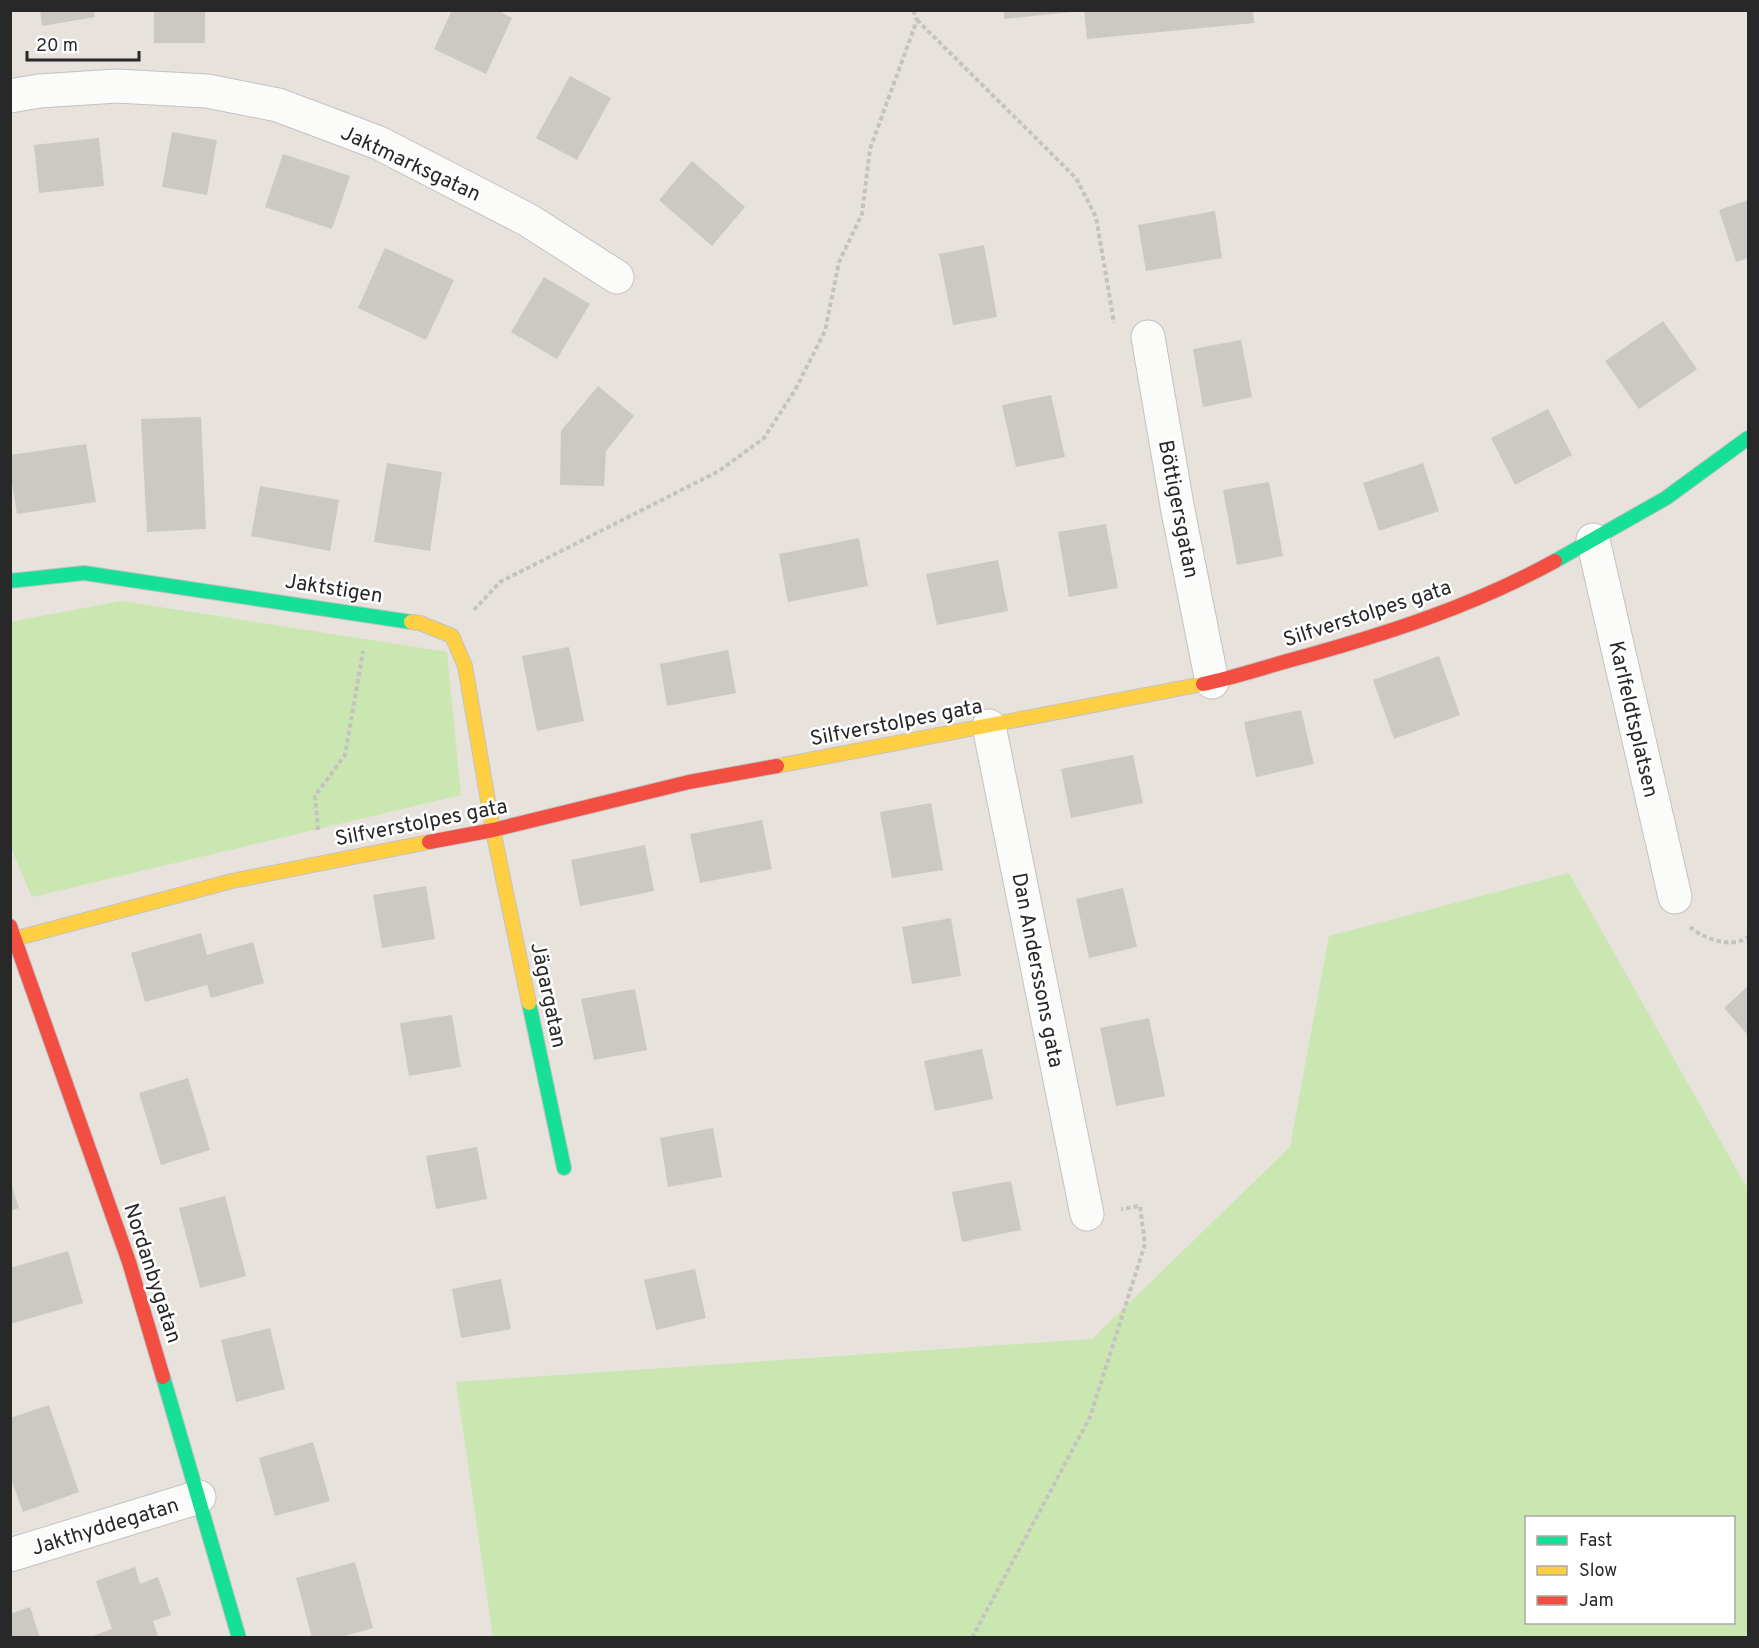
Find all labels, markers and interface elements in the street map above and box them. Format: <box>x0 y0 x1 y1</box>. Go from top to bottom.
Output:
scale bar <box>27 24 140 62</box>
text: 20 m <box>36 35 78 58</box>
street label: Jaktmarksgatan <box>336 120 485 209</box>
street label: Böttigersgatan <box>1151 438 1204 581</box>
street label: Jaktstigen <box>283 568 385 611</box>
street label: Silfverstolpes gata <box>1280 575 1455 654</box>
street label: Karlfeldtsplatsen <box>1601 638 1664 800</box>
street label: Silfverstolpes gata <box>808 694 985 753</box>
street label: Silfverstolpes gata <box>333 794 510 853</box>
street label: Dan Anderssons gata <box>1004 871 1069 1070</box>
street label: Jägargatan <box>523 940 572 1050</box>
street label: Nordanbygatan <box>116 1200 187 1347</box>
street label: Jakthyddegatan <box>29 1492 182 1563</box>
legend <box>1525 1516 1735 1624</box>
text: Fast <box>1579 1530 1612 1553</box>
text: Slow <box>1579 1560 1617 1583</box>
text: Jam <box>1579 1590 1614 1613</box>

